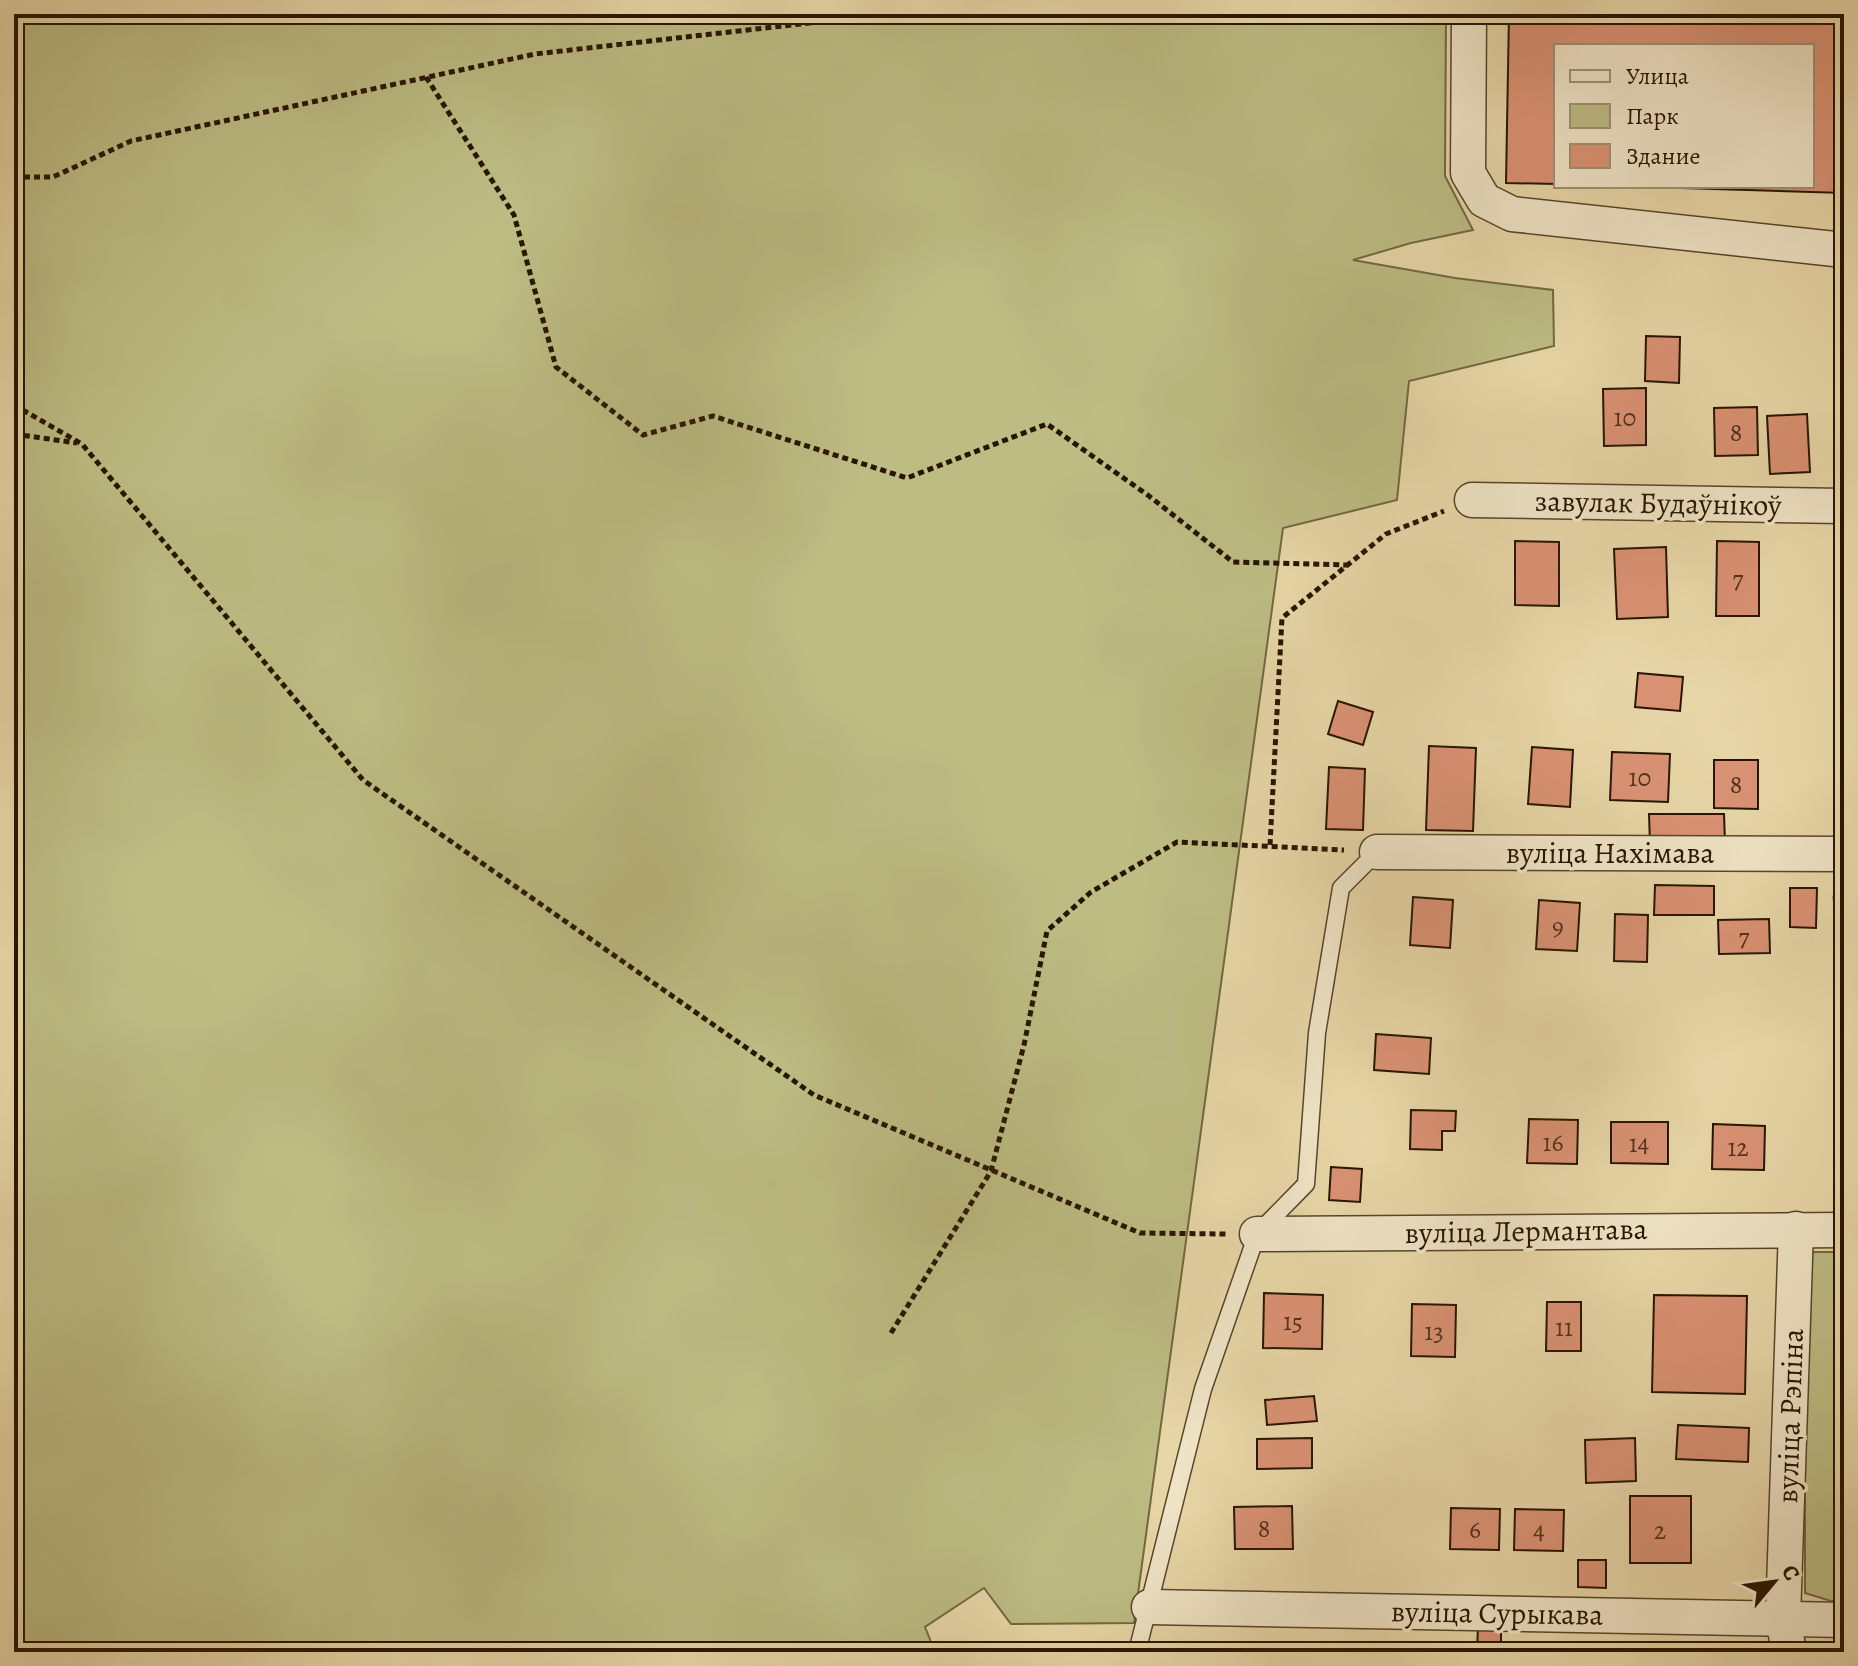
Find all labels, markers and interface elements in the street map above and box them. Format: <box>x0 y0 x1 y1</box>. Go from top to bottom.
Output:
legend <box>1554 44 1814 188</box>
text: Улица <box>1626 60 1689 92</box>
text: Парк <box>1626 100 1679 132</box>
text: Здание <box>1626 140 1701 172</box>
house number: 10 <box>1614 400 1636 435</box>
house number: 8 <box>1730 415 1742 450</box>
street label: завулак Будаўнікоў <box>1534 481 1782 525</box>
house number: 7 <box>1733 562 1744 597</box>
house number: 10 <box>1629 760 1651 795</box>
house number: 8 <box>1730 767 1742 802</box>
street label: вуліца Нахімава <box>1506 833 1715 873</box>
house number: 9 <box>1552 909 1564 944</box>
house number: 7 <box>1739 920 1750 955</box>
house number: 16 <box>1543 1125 1563 1160</box>
house number: 14 <box>1629 1126 1650 1161</box>
house number: 12 <box>1727 1130 1749 1165</box>
street label: вуліца Лермантава <box>1404 1209 1648 1253</box>
house number: 15 <box>1283 1304 1303 1339</box>
house number: 11 <box>1555 1310 1573 1345</box>
house number: 13 <box>1424 1314 1444 1349</box>
street label: вуліца Рэпіна <box>1767 1328 1813 1504</box>
house number: 8 <box>1258 1511 1270 1546</box>
house number: 6 <box>1469 1512 1481 1547</box>
house number: 4 <box>1533 1513 1545 1548</box>
house number: 2 <box>1654 1513 1666 1548</box>
north arrow <box>1734 1542 1814 1622</box>
text: С <box>1774 1560 1807 1586</box>
street label: вуліца Сурыкава <box>1390 1591 1604 1635</box>

